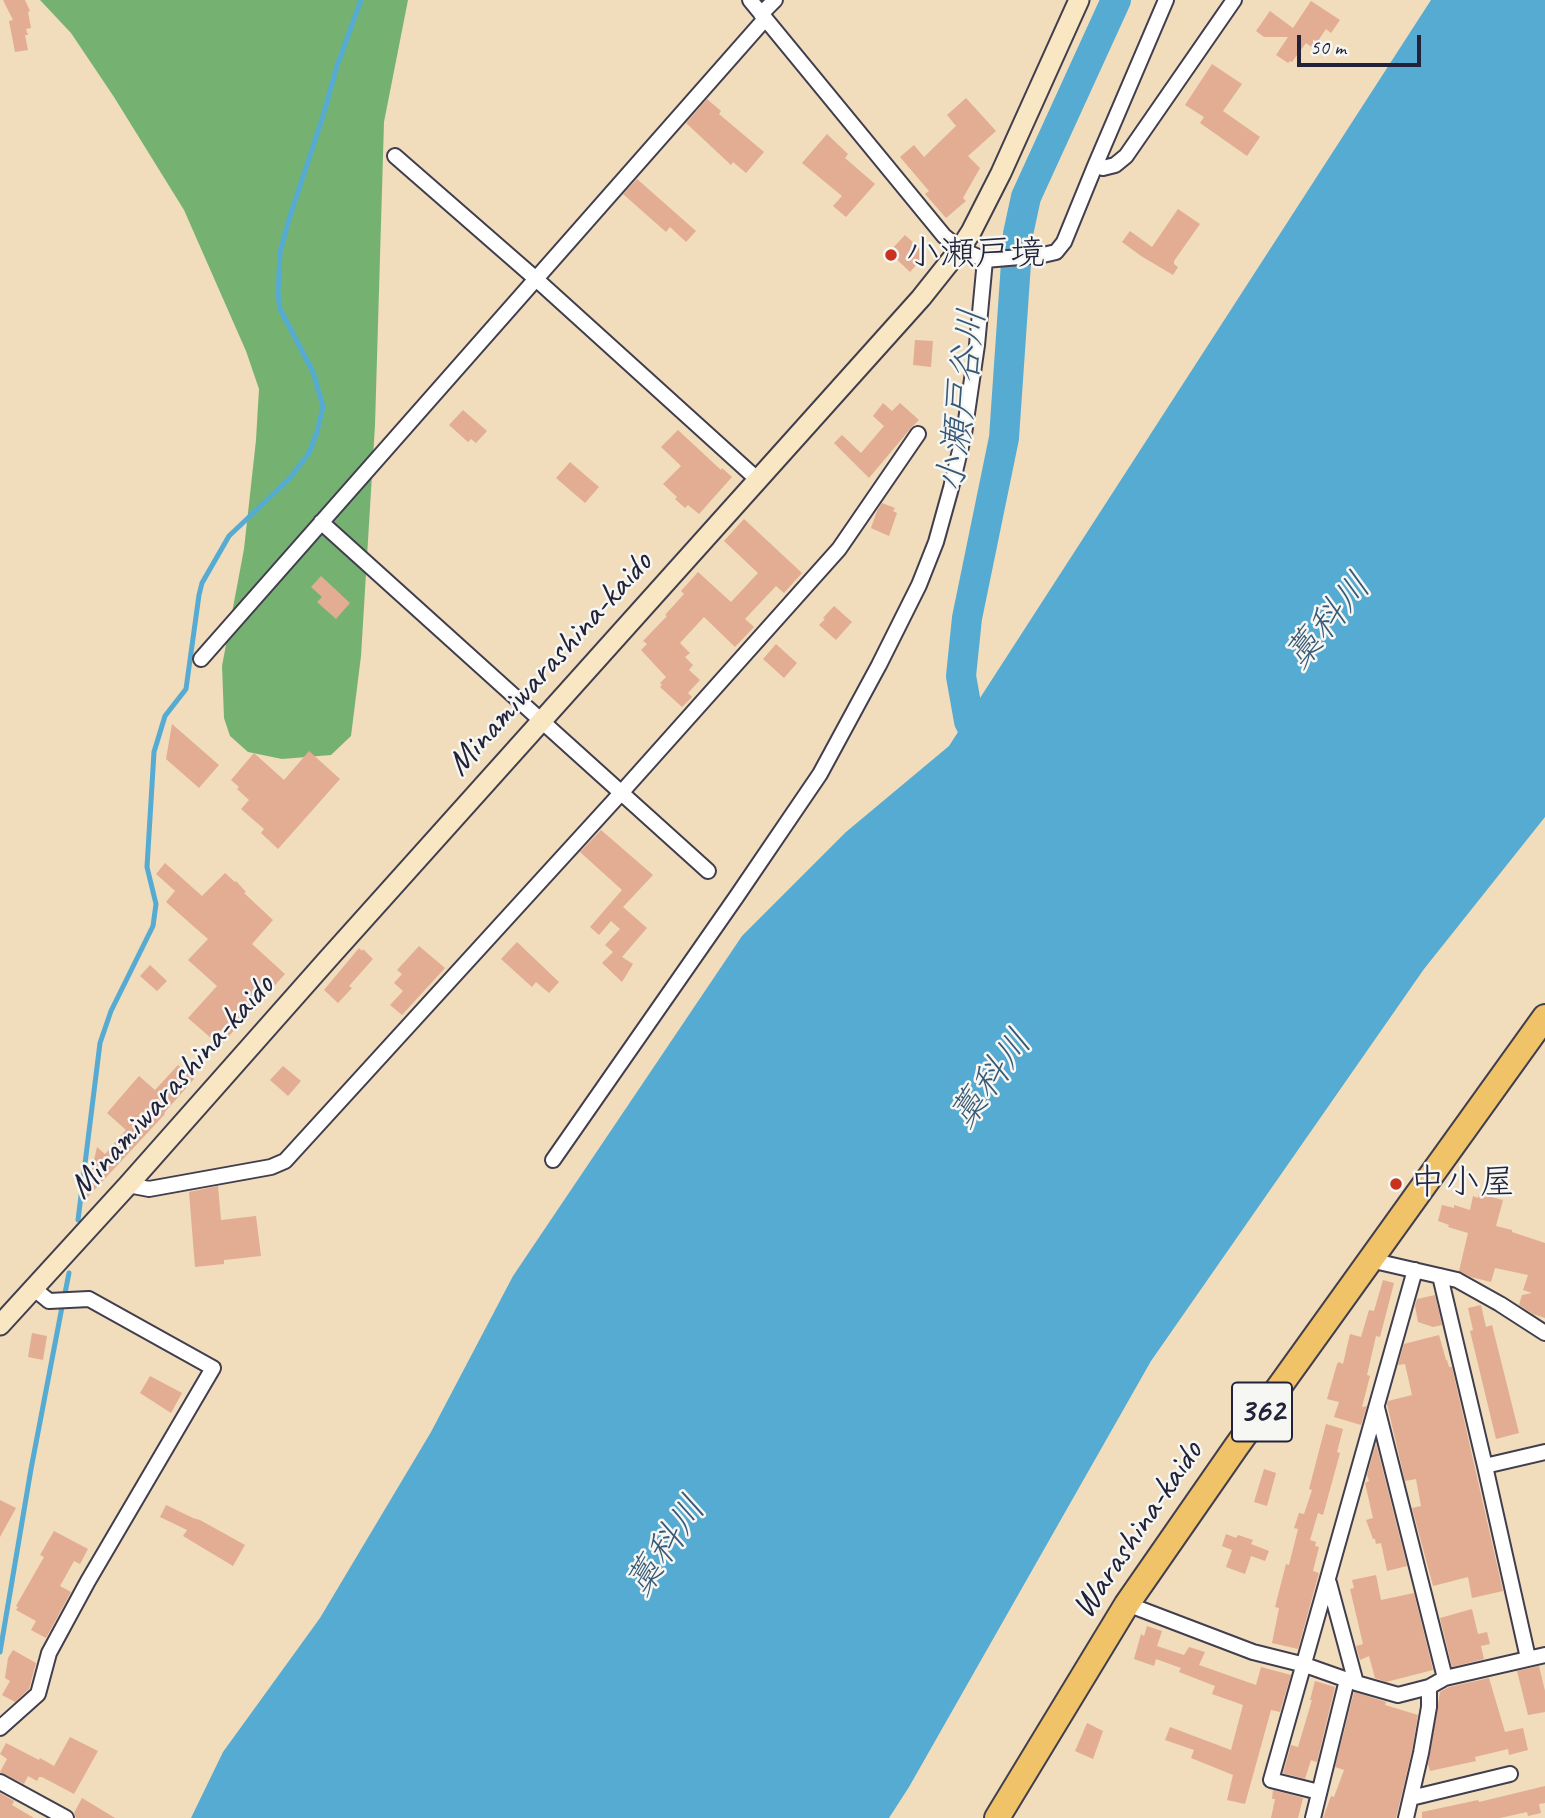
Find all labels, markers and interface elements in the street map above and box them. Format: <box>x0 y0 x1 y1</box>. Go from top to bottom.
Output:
scale bar <box>1300 21 1424 65</box>
text: 50 m <box>1310 34 1346 60</box>
place label: 小瀬戸境 <box>905 234 1045 276</box>
marker: 小瀬戸境 <box>883 247 899 263</box>
water label: 小瀬戸谷川 <box>930 306 996 496</box>
street label: Minamiwarashina-kaido <box>438 543 662 785</box>
water label: 藁科川 <box>1276 565 1382 679</box>
street label: Minamiwarashina-kaido <box>60 966 284 1208</box>
water label: 藁科川 <box>941 1022 1043 1138</box>
place label: 中小屋 <box>1410 1163 1515 1205</box>
marker: 中小屋 <box>1388 1176 1404 1192</box>
road number: 362 <box>1232 1382 1292 1442</box>
street label: Warashina-kaido <box>1063 1433 1213 1627</box>
water label: 藁科川 <box>618 1489 716 1605</box>

